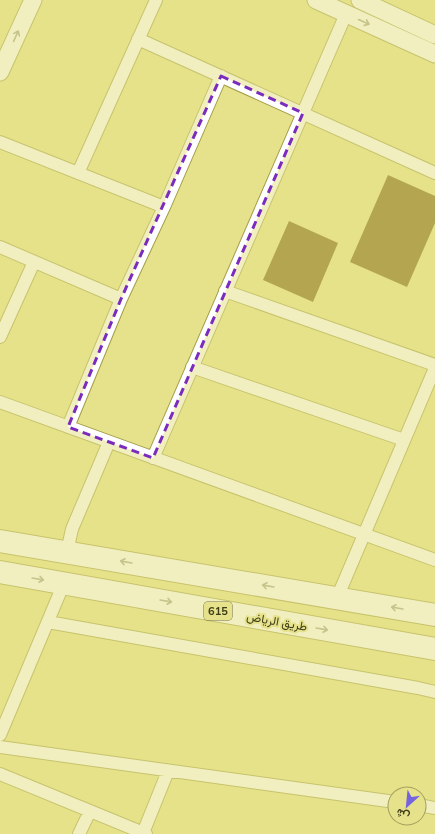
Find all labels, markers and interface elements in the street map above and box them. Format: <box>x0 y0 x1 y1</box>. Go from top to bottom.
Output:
one-way arrow <box>358 19 370 26</box>
one-way arrow <box>13 30 20 42</box>
one-way arrow <box>120 558 133 566</box>
one-way arrow <box>32 575 45 583</box>
one-way arrow <box>262 582 275 590</box>
one-way arrow <box>160 598 173 606</box>
road number: 615 <box>204 602 232 620</box>
one-way arrow <box>390 604 403 612</box>
street label: طريق الرياض <box>245 608 309 635</box>
one-way arrow <box>315 625 328 633</box>
north arrow <box>387 786 427 826</box>
text: ش <box>393 806 412 824</box>

